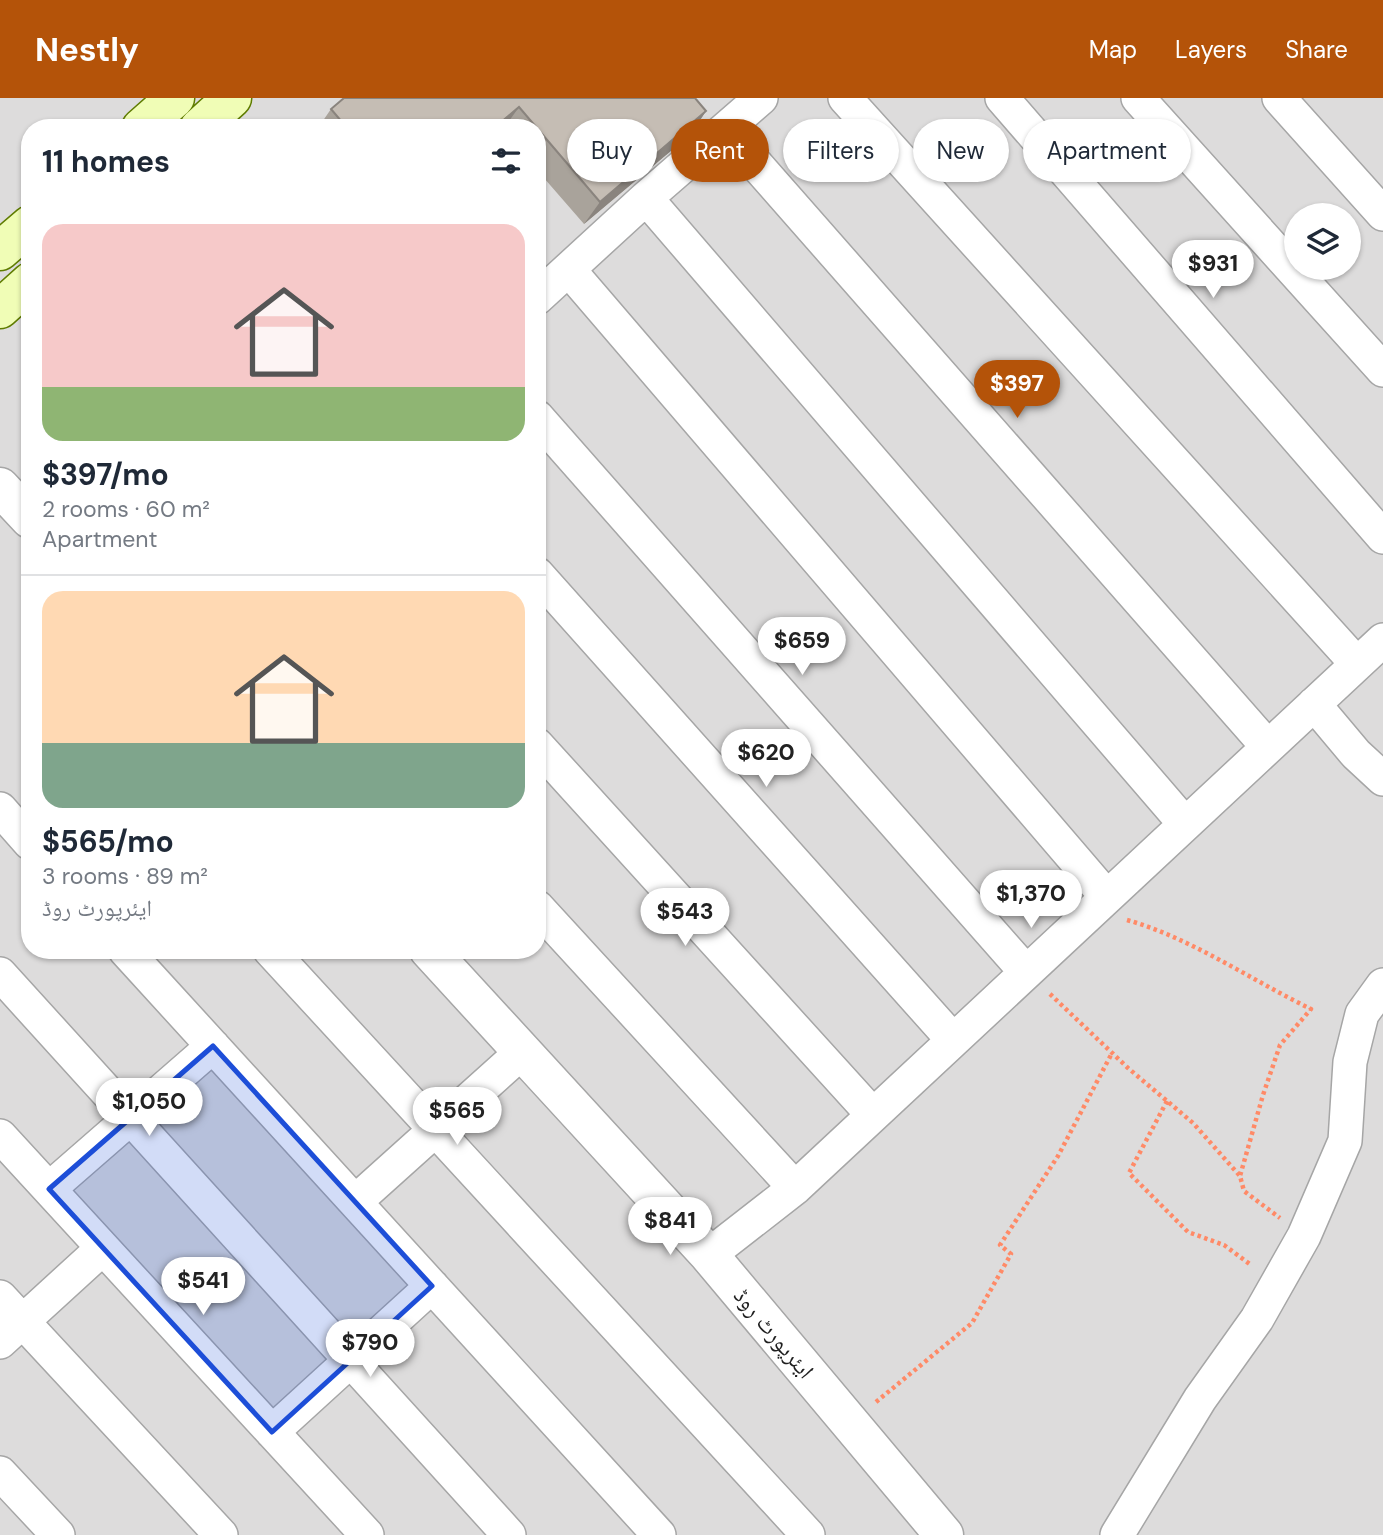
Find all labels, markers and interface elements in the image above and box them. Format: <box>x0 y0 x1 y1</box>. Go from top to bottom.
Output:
text: Nestly <box>35 28 139 71</box>
text: Map <box>1089 34 1137 65</box>
text: Layers <box>1175 34 1247 65</box>
text: Share <box>1285 34 1348 65</box>
chip: Buy <box>567 119 657 182</box>
chip: Rent <box>671 119 769 182</box>
chip: Filters <box>783 119 899 182</box>
chip: New <box>913 119 1009 182</box>
chip: Apartment <box>1023 119 1191 182</box>
text: 11 homes <box>42 142 170 181</box>
icon: filters <box>487 142 525 180</box>
map controls <box>1284 203 1361 280</box>
button: layers <box>1284 203 1361 280</box>
pin: $931 <box>1172 240 1254 300</box>
text: $931 <box>1188 248 1238 278</box>
icon: home <box>221 269 347 395</box>
pin: $397 <box>976 360 1058 420</box>
text: $397 <box>990 368 1044 398</box>
text: $397/mo <box>42 455 169 494</box>
text: 2 rooms · 60 m² <box>42 494 210 524</box>
text: Apartment <box>42 524 157 554</box>
pin: $659 <box>761 618 843 677</box>
text: $659 <box>774 625 830 655</box>
icon: home <box>221 636 347 762</box>
pin: $620 <box>725 730 807 789</box>
text: $620 <box>737 737 795 767</box>
text: $565/mo <box>42 822 174 861</box>
text: 3 rooms · 89 m² <box>42 861 208 891</box>
pin: $1,370 <box>974 870 1088 930</box>
text: $1,370 <box>996 878 1066 908</box>
pin: $543 <box>644 888 726 948</box>
text: ایئرپورٹ روڈ <box>42 893 152 923</box>
text: $543 <box>656 896 714 926</box>
pin: $1,050 <box>92 1079 206 1138</box>
text: $1,050 <box>112 1086 186 1116</box>
pin: $565 <box>416 1088 498 1147</box>
text: $565 <box>429 1095 485 1125</box>
pin: $841 <box>629 1198 711 1257</box>
text: $841 <box>644 1205 696 1235</box>
pin: $541 <box>162 1258 244 1317</box>
text: $541 <box>177 1265 229 1295</box>
street label: ایئرپورٹ روڈ <box>727 1281 821 1385</box>
pin: $790 <box>329 1320 411 1379</box>
text: $790 <box>342 1327 398 1357</box>

